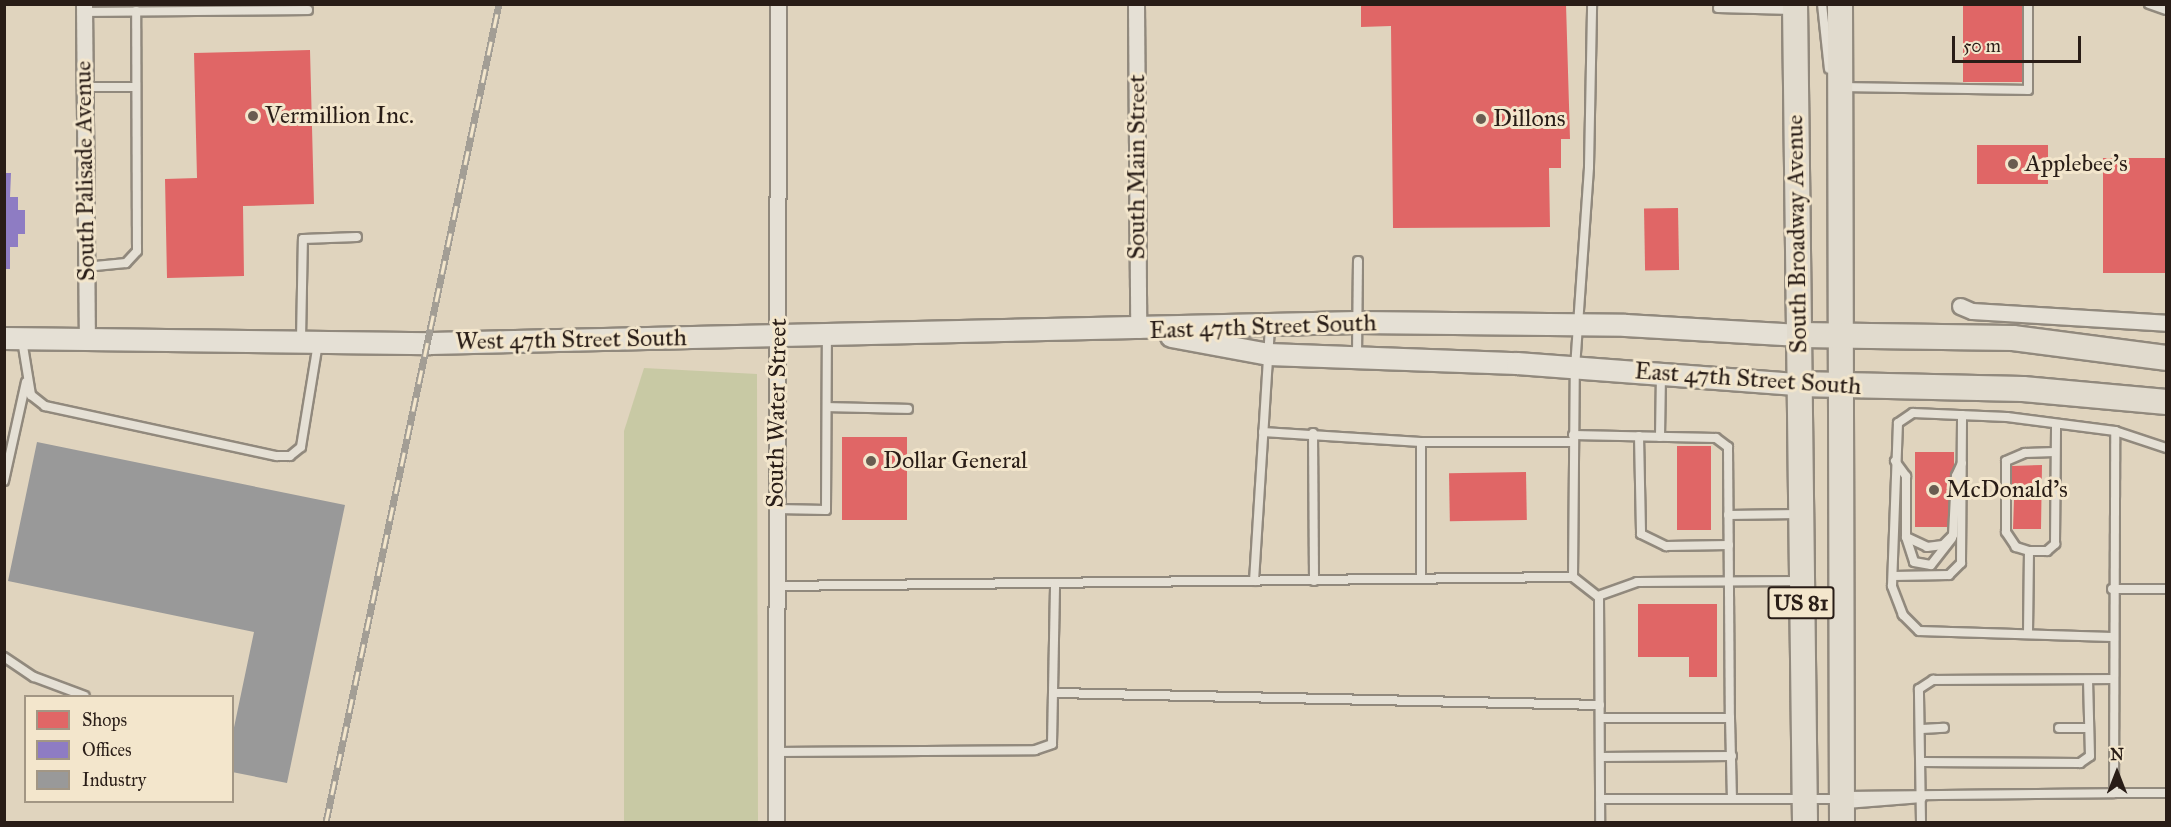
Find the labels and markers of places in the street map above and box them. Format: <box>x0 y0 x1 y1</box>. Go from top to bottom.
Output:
place label: Vermillion Inc. <box>265 102 414 130</box>
place label: Dillons <box>1493 105 1565 133</box>
marker: Vermillion Inc. <box>246 109 260 123</box>
marker: Dillons <box>1474 112 1488 126</box>
place label: Applebee's <box>2025 150 2128 178</box>
marker: Applebee's <box>2006 157 2020 171</box>
place label: Dollar General <box>883 447 1028 475</box>
marker: Dollar General <box>864 454 878 468</box>
place label: McDonald's <box>1946 476 2068 504</box>
marker: McDonald's <box>1927 483 1941 497</box>

